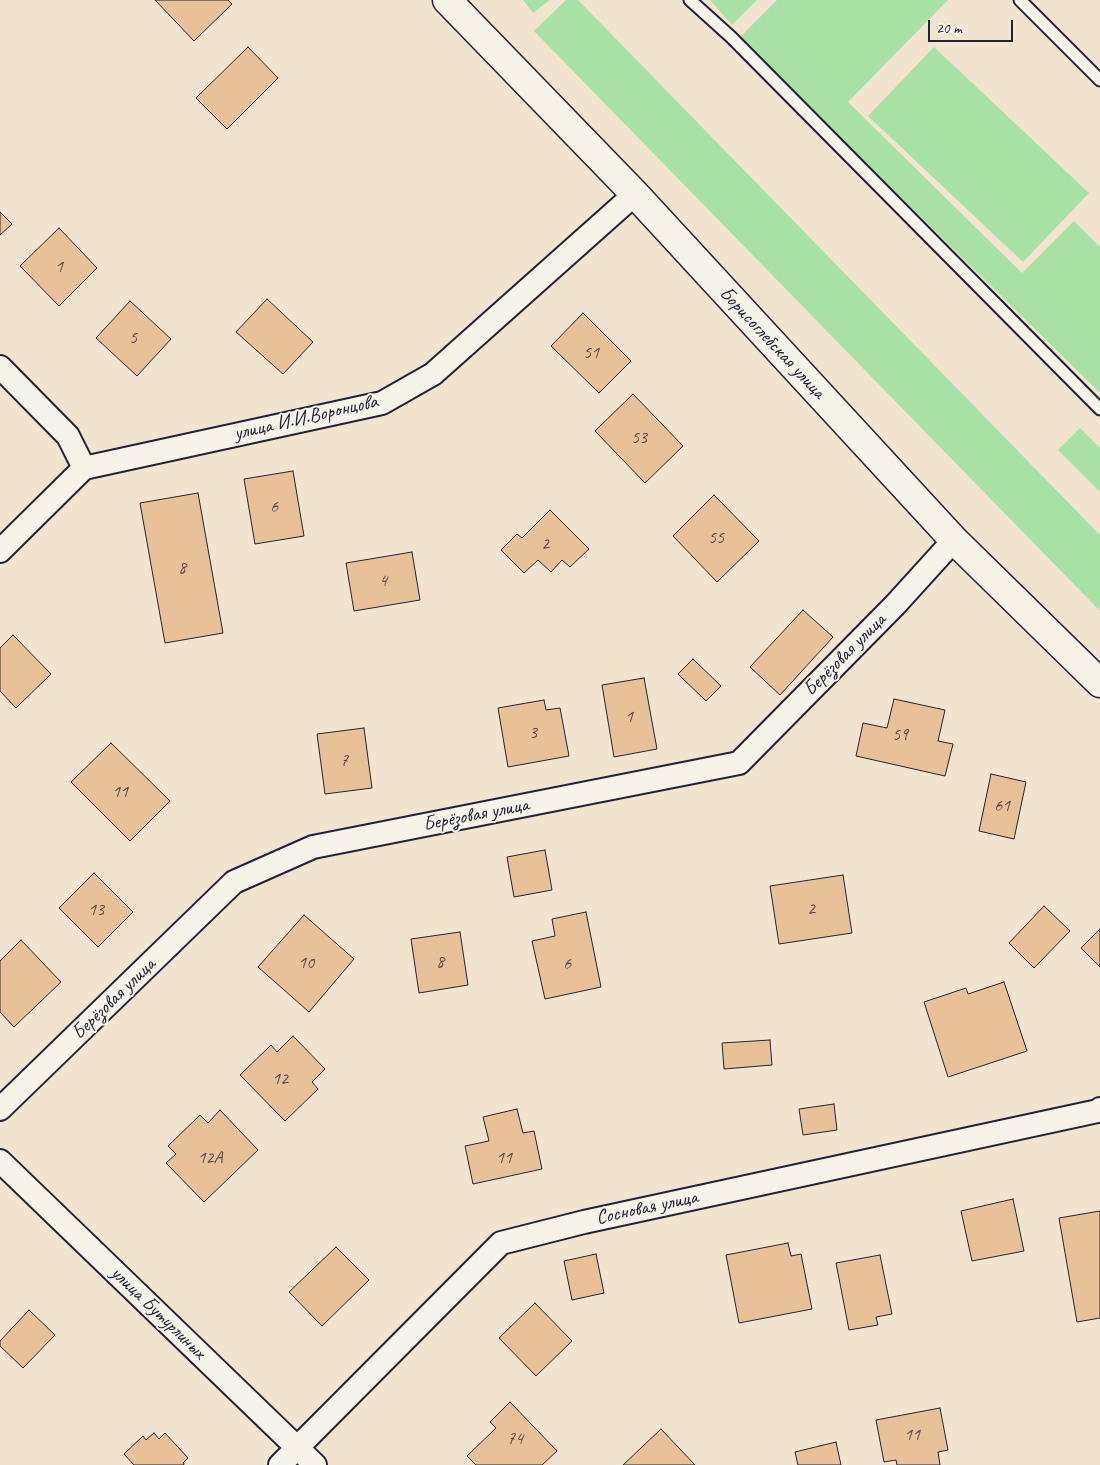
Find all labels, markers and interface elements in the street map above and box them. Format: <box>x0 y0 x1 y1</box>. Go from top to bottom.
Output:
scale bar <box>930 10 1015 42</box>
text: 20 m <box>936 19 962 38</box>
house number: 1 <box>55 256 63 278</box>
street label: Борисоглебская улица <box>714 282 830 404</box>
house number: 5 <box>129 327 137 349</box>
house number: 51 <box>583 342 599 364</box>
street label: улица И.И.Воронцова <box>232 390 380 446</box>
house number: 53 <box>631 427 647 449</box>
house number: 6 <box>270 496 278 518</box>
house number: 55 <box>708 527 724 549</box>
house number: 2 <box>541 533 549 555</box>
house number: 8 <box>178 557 186 579</box>
house number: 4 <box>379 570 387 592</box>
street label: Берёзовая улица <box>799 609 891 701</box>
house number: 1 <box>625 706 633 728</box>
house number: 3 <box>529 722 537 744</box>
house number: 59 <box>892 724 908 746</box>
house number: 7 <box>340 750 348 772</box>
house number: 11 <box>112 781 128 803</box>
street label: Берёзовая улица <box>421 793 531 837</box>
house number: 61 <box>994 795 1010 817</box>
house number: 2 <box>807 898 815 920</box>
house number: 13 <box>88 899 104 921</box>
house number: 8 <box>436 951 444 973</box>
house number: 10 <box>298 952 314 974</box>
street label: Берёзовая улица <box>67 953 161 1045</box>
house number: 6 <box>563 953 571 975</box>
house number: 12 <box>272 1068 288 1090</box>
house number: 12А <box>197 1147 223 1169</box>
house number: 11 <box>496 1147 512 1169</box>
street label: Сосновая улица <box>594 1186 700 1230</box>
street label: улица Бутурлиных <box>105 1262 211 1364</box>
house number: 11 <box>904 1424 920 1446</box>
house number: 74 <box>507 1428 523 1450</box>

